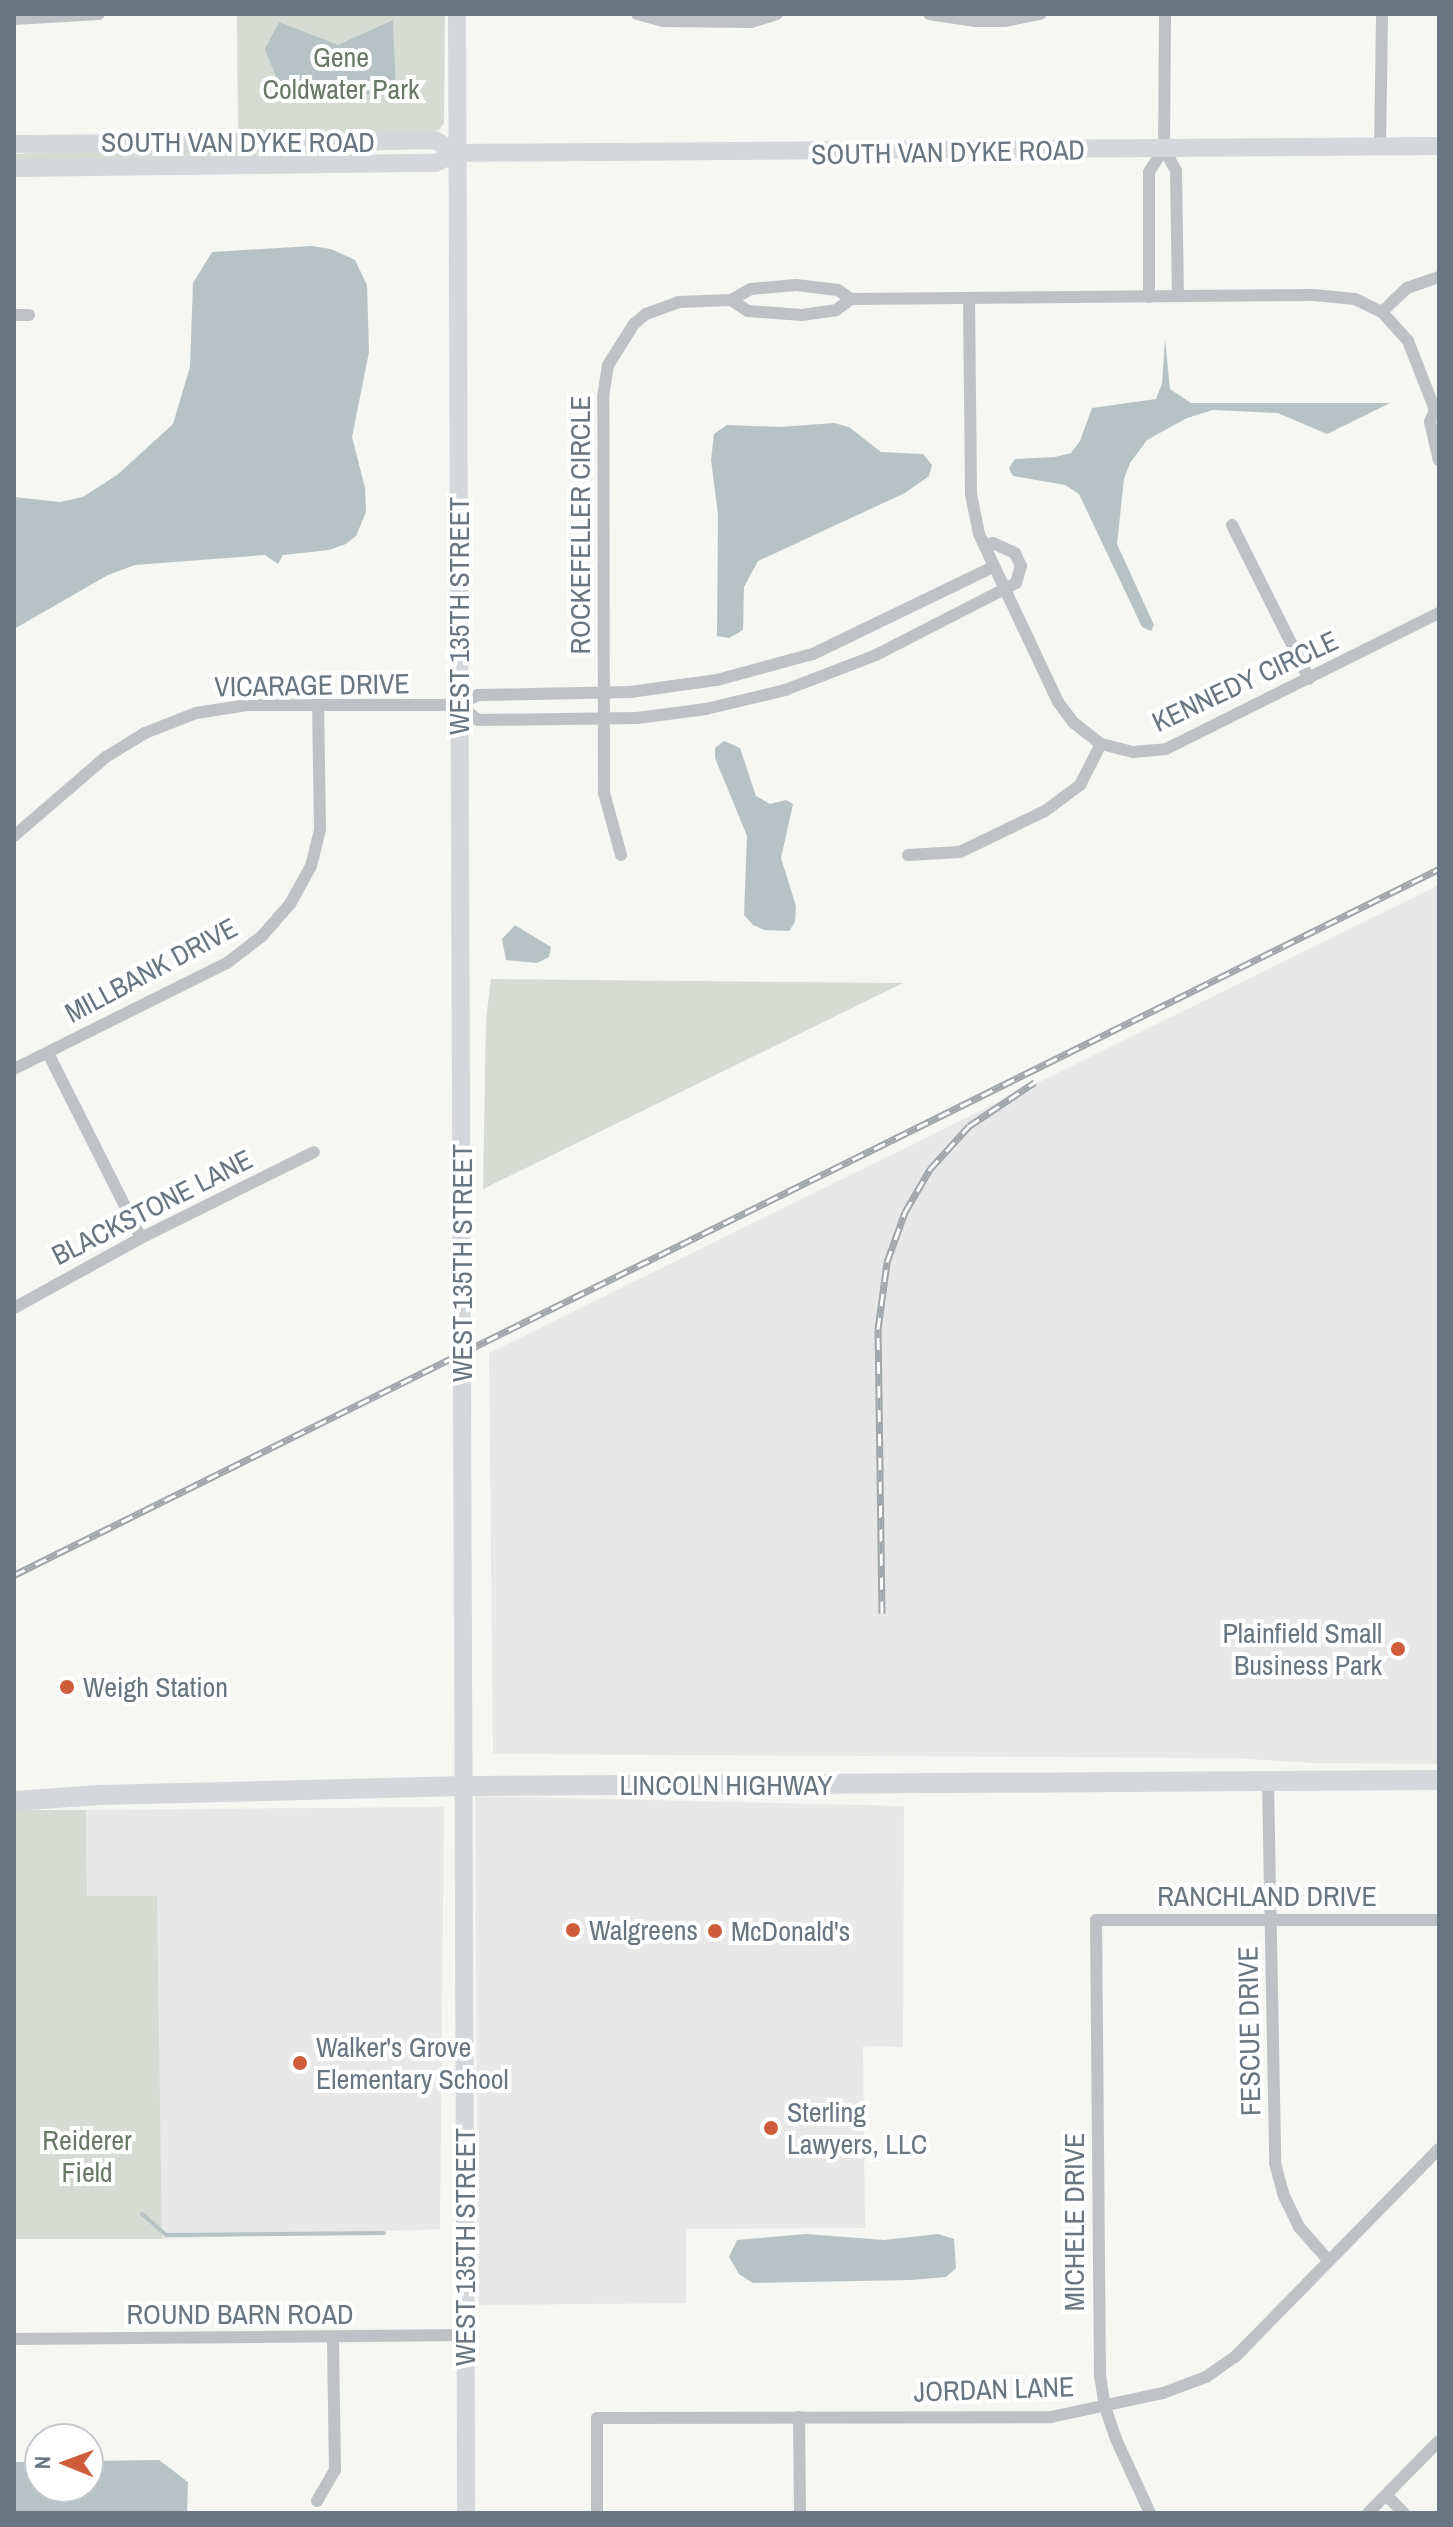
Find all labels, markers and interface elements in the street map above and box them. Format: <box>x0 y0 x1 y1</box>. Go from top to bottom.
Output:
park label: Gene Coldwater Park <box>263 40 419 106</box>
street label: SOUTH VAN DYKE ROAD <box>101 125 375 159</box>
street label: SOUTH VAN DYKE ROAD <box>811 133 1085 171</box>
street label: ROCKEFELLER CIRCLE <box>563 396 597 654</box>
street label: WEST 135TH STREET <box>442 497 476 735</box>
street label: KENNEDY CIRCLE <box>1147 623 1343 739</box>
street label: VICARAGE DRIVE <box>214 666 410 704</box>
street label: MILLBANK DRIVE <box>59 911 243 1029</box>
street label: BLACKSTONE LANE <box>46 1142 258 1272</box>
street label: WEST 135TH STREET <box>445 1144 479 1382</box>
place label: Plainfield Small Business Park <box>1222 1616 1382 1682</box>
marker: Plainfield Small Business Park <box>1389 1640 1407 1658</box>
place label: Weigh Station <box>83 1670 228 1704</box>
marker: Weigh Station <box>58 1678 76 1696</box>
street label: LINCOLN HIGHWAY <box>619 1768 833 1802</box>
street label: RANCHLAND DRIVE <box>1157 1879 1377 1913</box>
place label: Walgreens <box>589 1913 698 1947</box>
place label: McDonald's <box>731 1914 850 1948</box>
marker: Walgreens <box>564 1921 582 1939</box>
marker: McDonald's <box>706 1922 724 1940</box>
street label: FESCUE DRIVE <box>1231 1946 1267 2116</box>
place label: Walker's Grove Elementary School <box>316 2030 509 2096</box>
marker: Walker's Grove Elementary School <box>291 2054 309 2072</box>
place label: Sterling Lawyers, LLC <box>787 2095 927 2161</box>
marker: Sterling Lawyers, LLC <box>762 2119 780 2137</box>
park label: Reiderer Field <box>42 2123 132 2189</box>
street label: WEST 135TH STREET <box>448 2128 482 2366</box>
street label: MICHELE DRIVE <box>1057 2133 1091 2311</box>
street label: ROUND BARN ROAD <box>126 2297 354 2331</box>
street label: JORDAN LANE <box>913 2369 1075 2409</box>
north arrow <box>24 2423 104 2503</box>
text: N <box>27 2456 57 2469</box>

